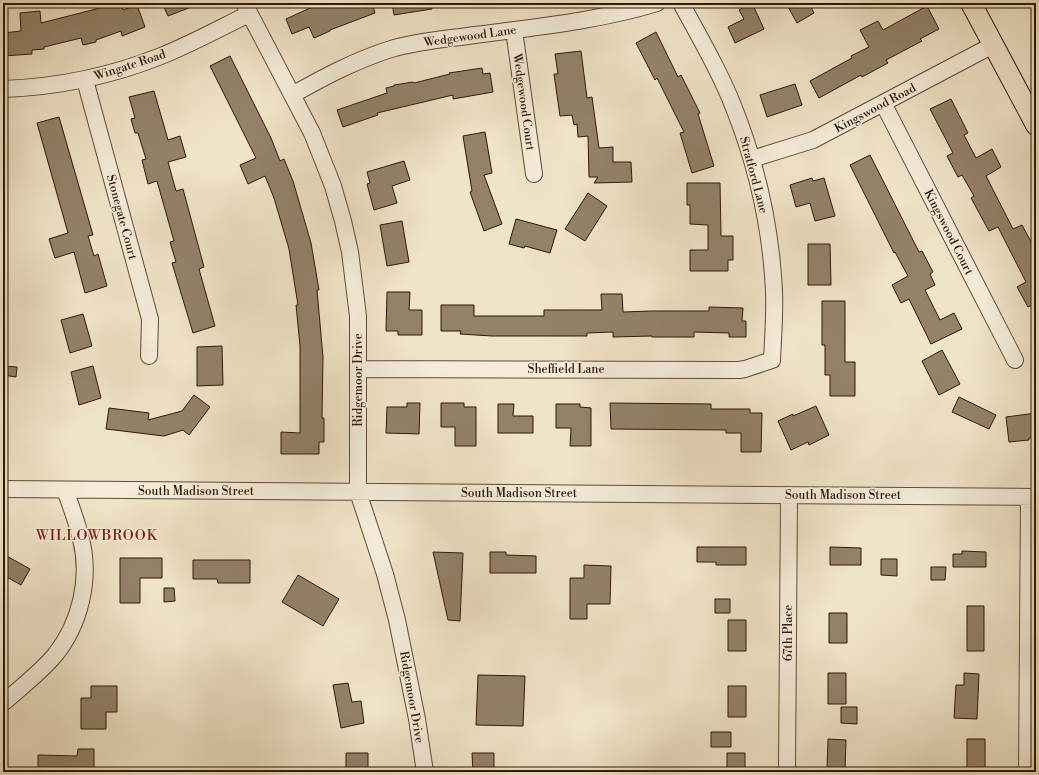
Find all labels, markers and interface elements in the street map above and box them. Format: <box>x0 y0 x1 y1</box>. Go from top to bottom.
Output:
street label: Wedgewood Lane <box>422 23 517 51</box>
street label: Wingate Road <box>92 47 168 84</box>
street label: Wedgewood Court <box>509 52 538 152</box>
street label: Kingswood Road <box>832 81 919 136</box>
street label: Stratford Lane <box>736 135 771 215</box>
street label: Stonegate Court <box>103 173 140 262</box>
street label: Kingswood Court <box>921 187 977 278</box>
street label: Ridgemoor Drive <box>351 333 366 427</box>
street label: Sheffield Lane <box>528 362 605 377</box>
street label: South Madison Street <box>138 484 255 499</box>
street label: South Madison Street <box>461 486 578 501</box>
street label: South Madison Street <box>785 488 902 503</box>
district label: WILLOWBROOK <box>35 527 158 545</box>
street label: 67th Place <box>781 605 796 661</box>
street label: Ridgemoor Drive <box>396 650 427 744</box>

